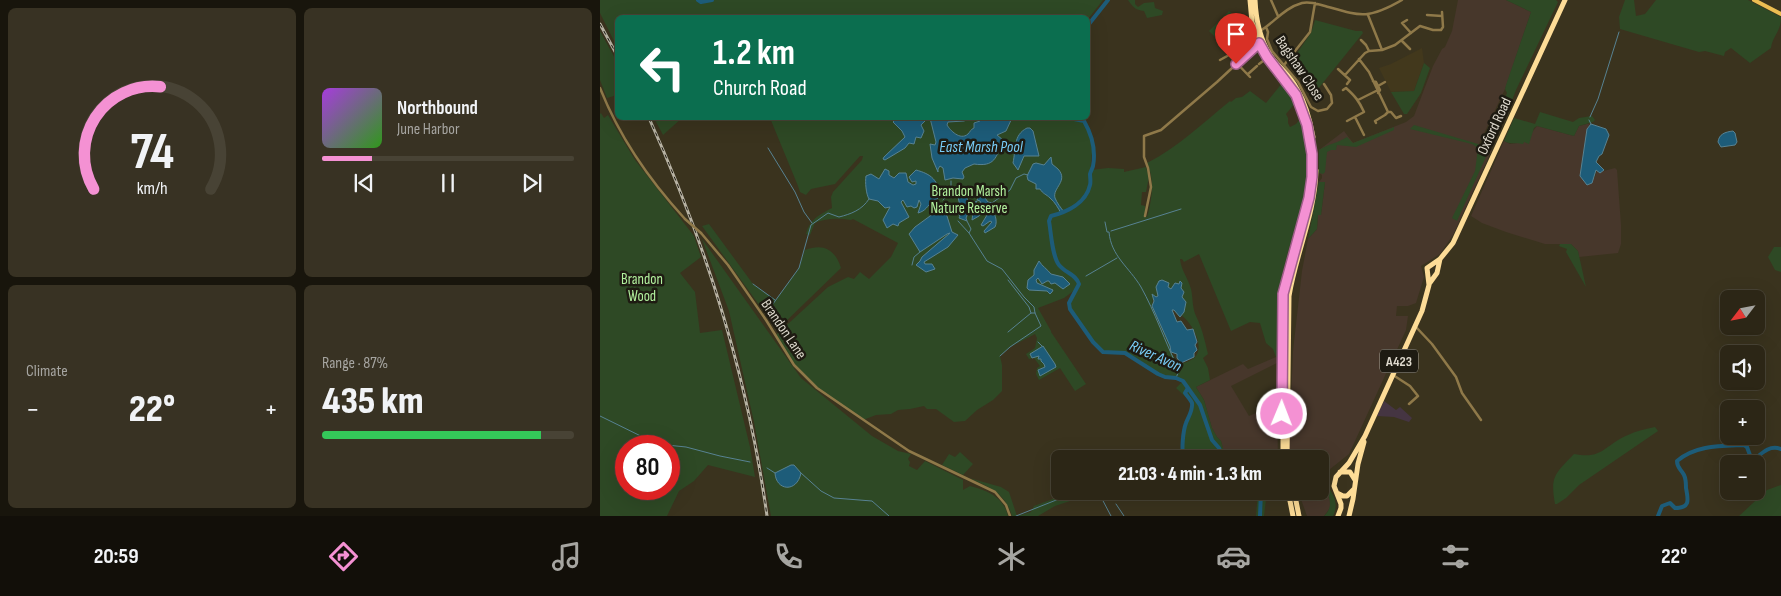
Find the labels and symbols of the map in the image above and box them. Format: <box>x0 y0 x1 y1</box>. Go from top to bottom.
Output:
pin <box>1215 13 1257 64</box>
street label: Bagshaw Close <box>1271 32 1328 104</box>
street label: Oxford Road <box>1473 95 1516 158</box>
water label: East Marsh Pool <box>939 138 1024 157</box>
park label: Brandon Marsh Nature Reserve <box>930 182 1008 218</box>
park label: Brandon Wood <box>621 270 663 306</box>
north arrow <box>1720 290 1765 335</box>
street label: Brandon Lane <box>757 296 810 363</box>
water label: River Avon <box>1126 337 1185 376</box>
road number: A423 <box>1380 350 1418 372</box>
position arrow <box>1255 387 1307 439</box>
speed limit sign: 80 <box>615 435 680 500</box>

